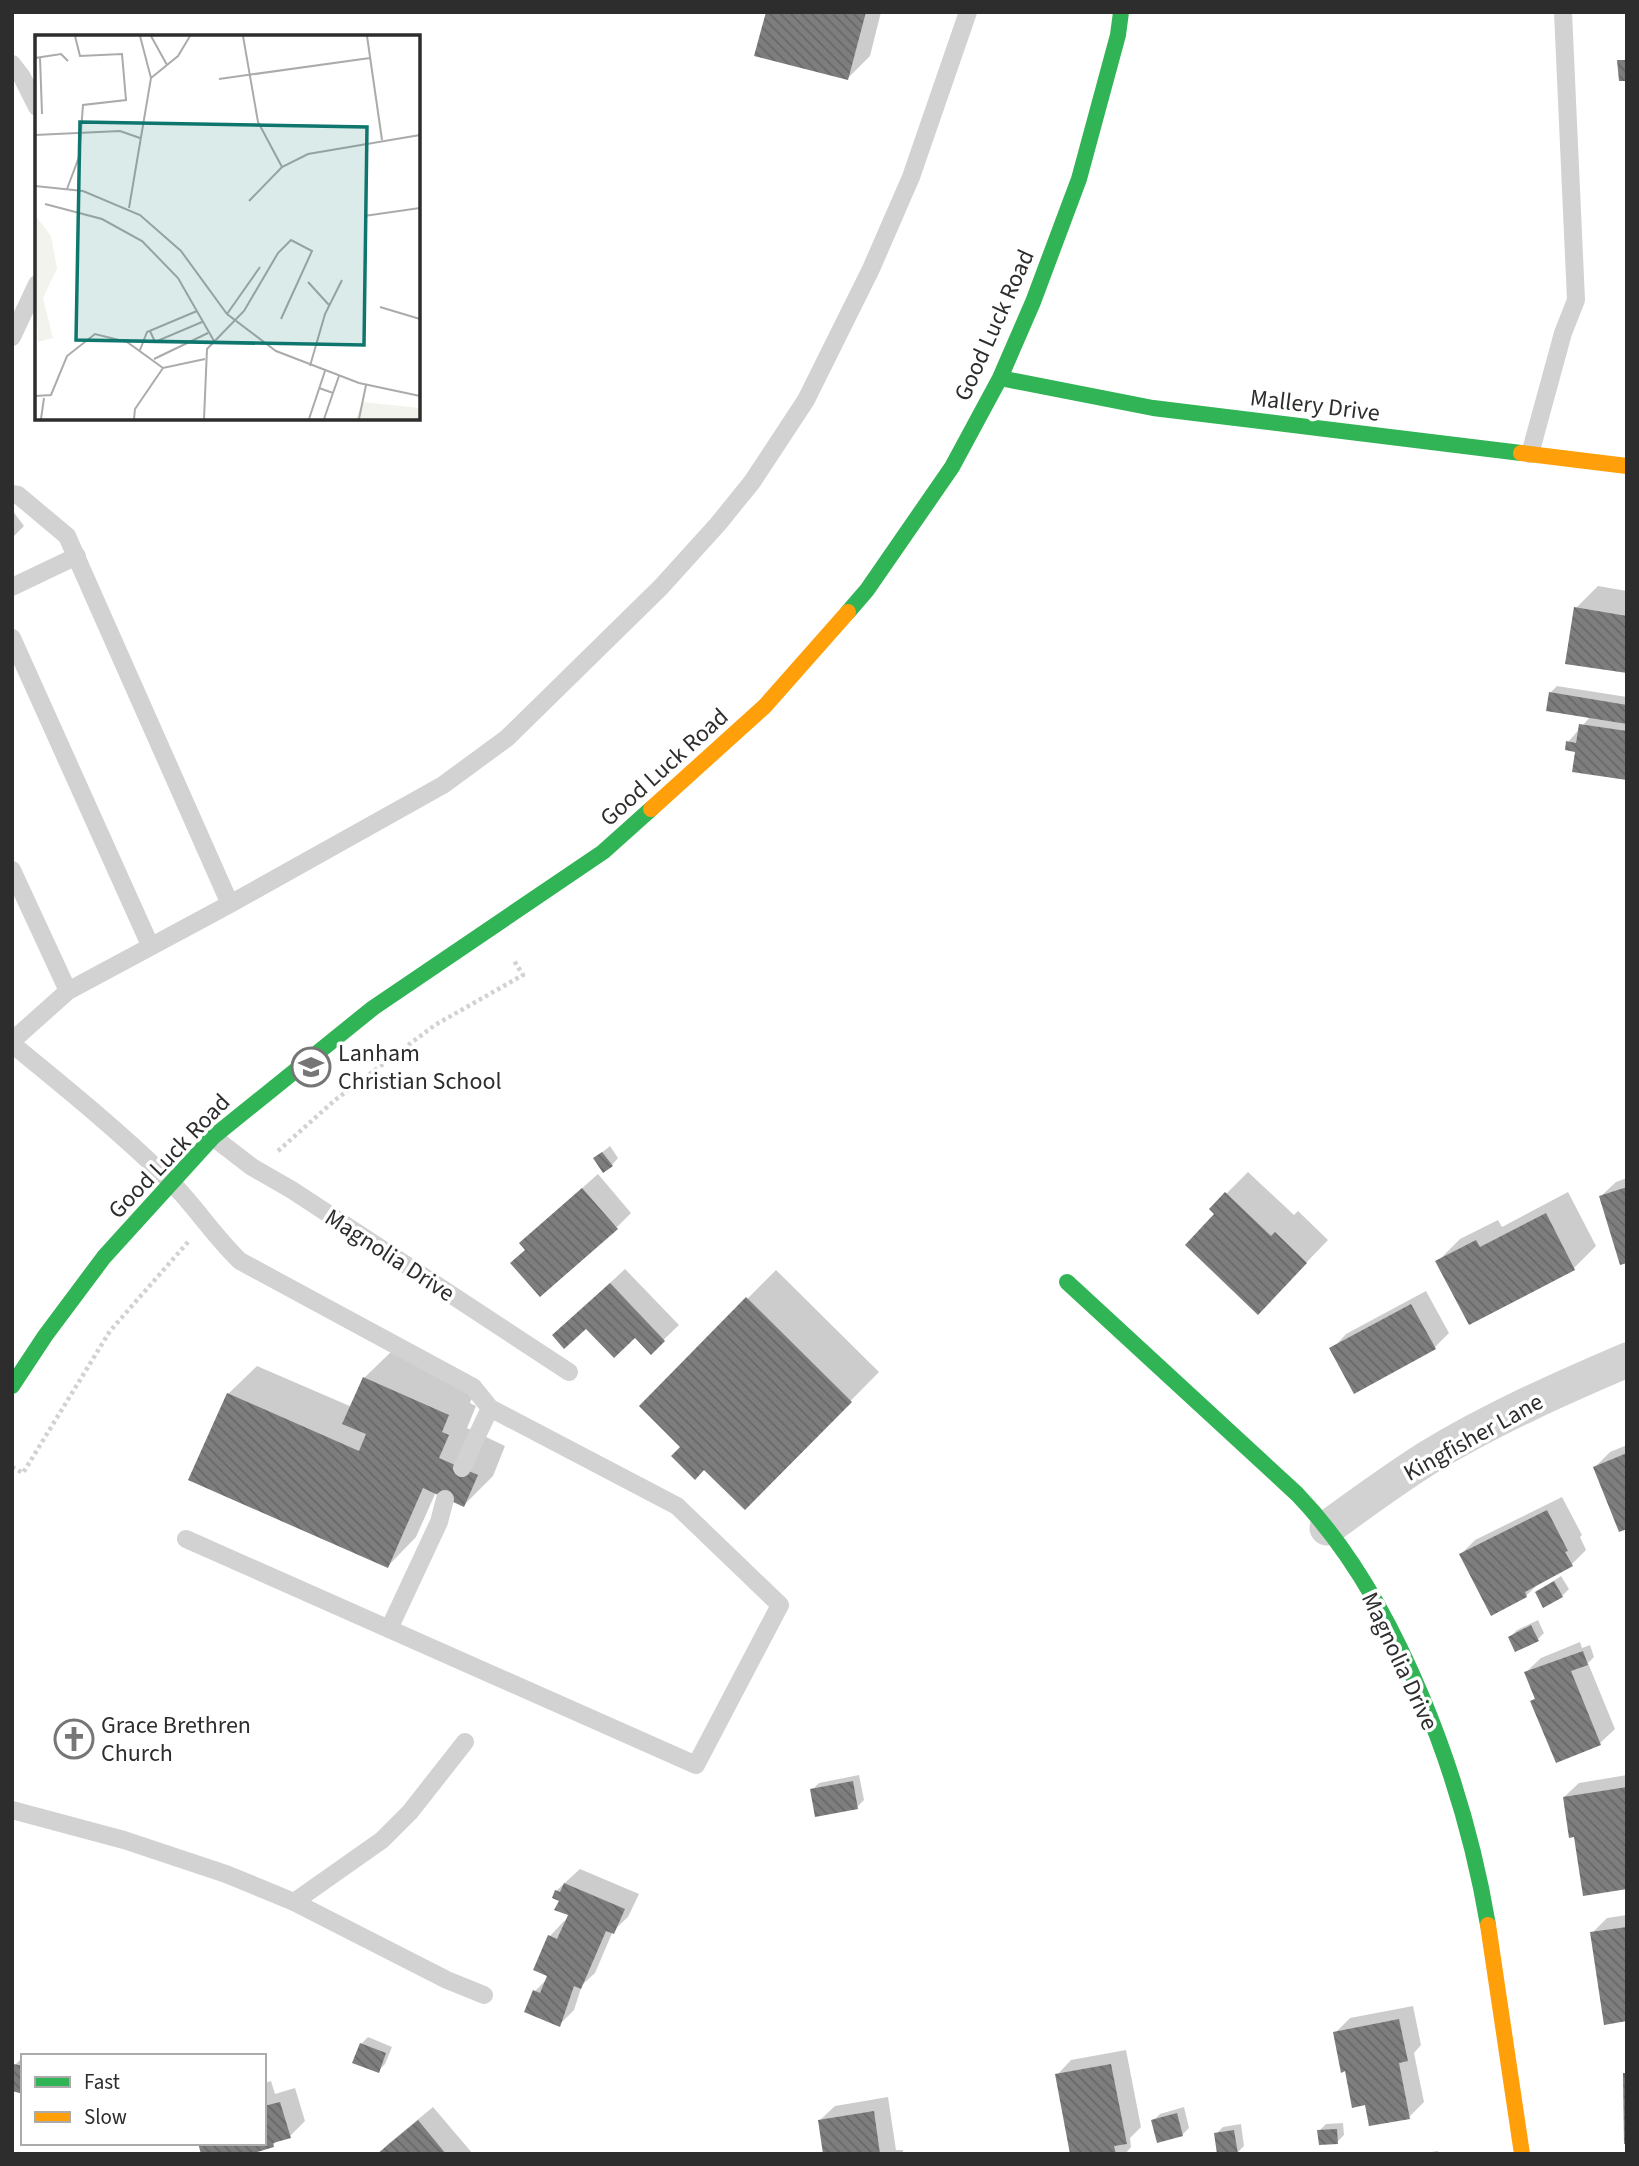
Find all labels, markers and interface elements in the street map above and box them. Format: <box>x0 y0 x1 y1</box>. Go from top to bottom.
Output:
inset map <box>35 35 420 420</box>
street label: Good Luck Road <box>945 244 1044 407</box>
street label: Mallery Drive <box>1248 380 1382 431</box>
street label: Good Luck Road <box>592 700 736 835</box>
place label: Lanham Christian School <box>338 1036 502 1099</box>
school or university icon: Lanham Christian School <box>290 1046 332 1088</box>
street label: Good Luck Road <box>100 1086 238 1227</box>
street label: Magnolia Drive <box>318 1200 462 1311</box>
street label: Kingfisher Lane <box>1397 1385 1549 1490</box>
street label: Magnolia Drive <box>1352 1586 1447 1736</box>
place label: Grace Brethren Church <box>101 1708 251 1771</box>
church icon: Grace Brethren Church <box>53 1718 95 1760</box>
legend <box>21 2054 266 2145</box>
text: Fast <box>84 2067 120 2097</box>
text: Slow <box>84 2102 127 2132</box>

